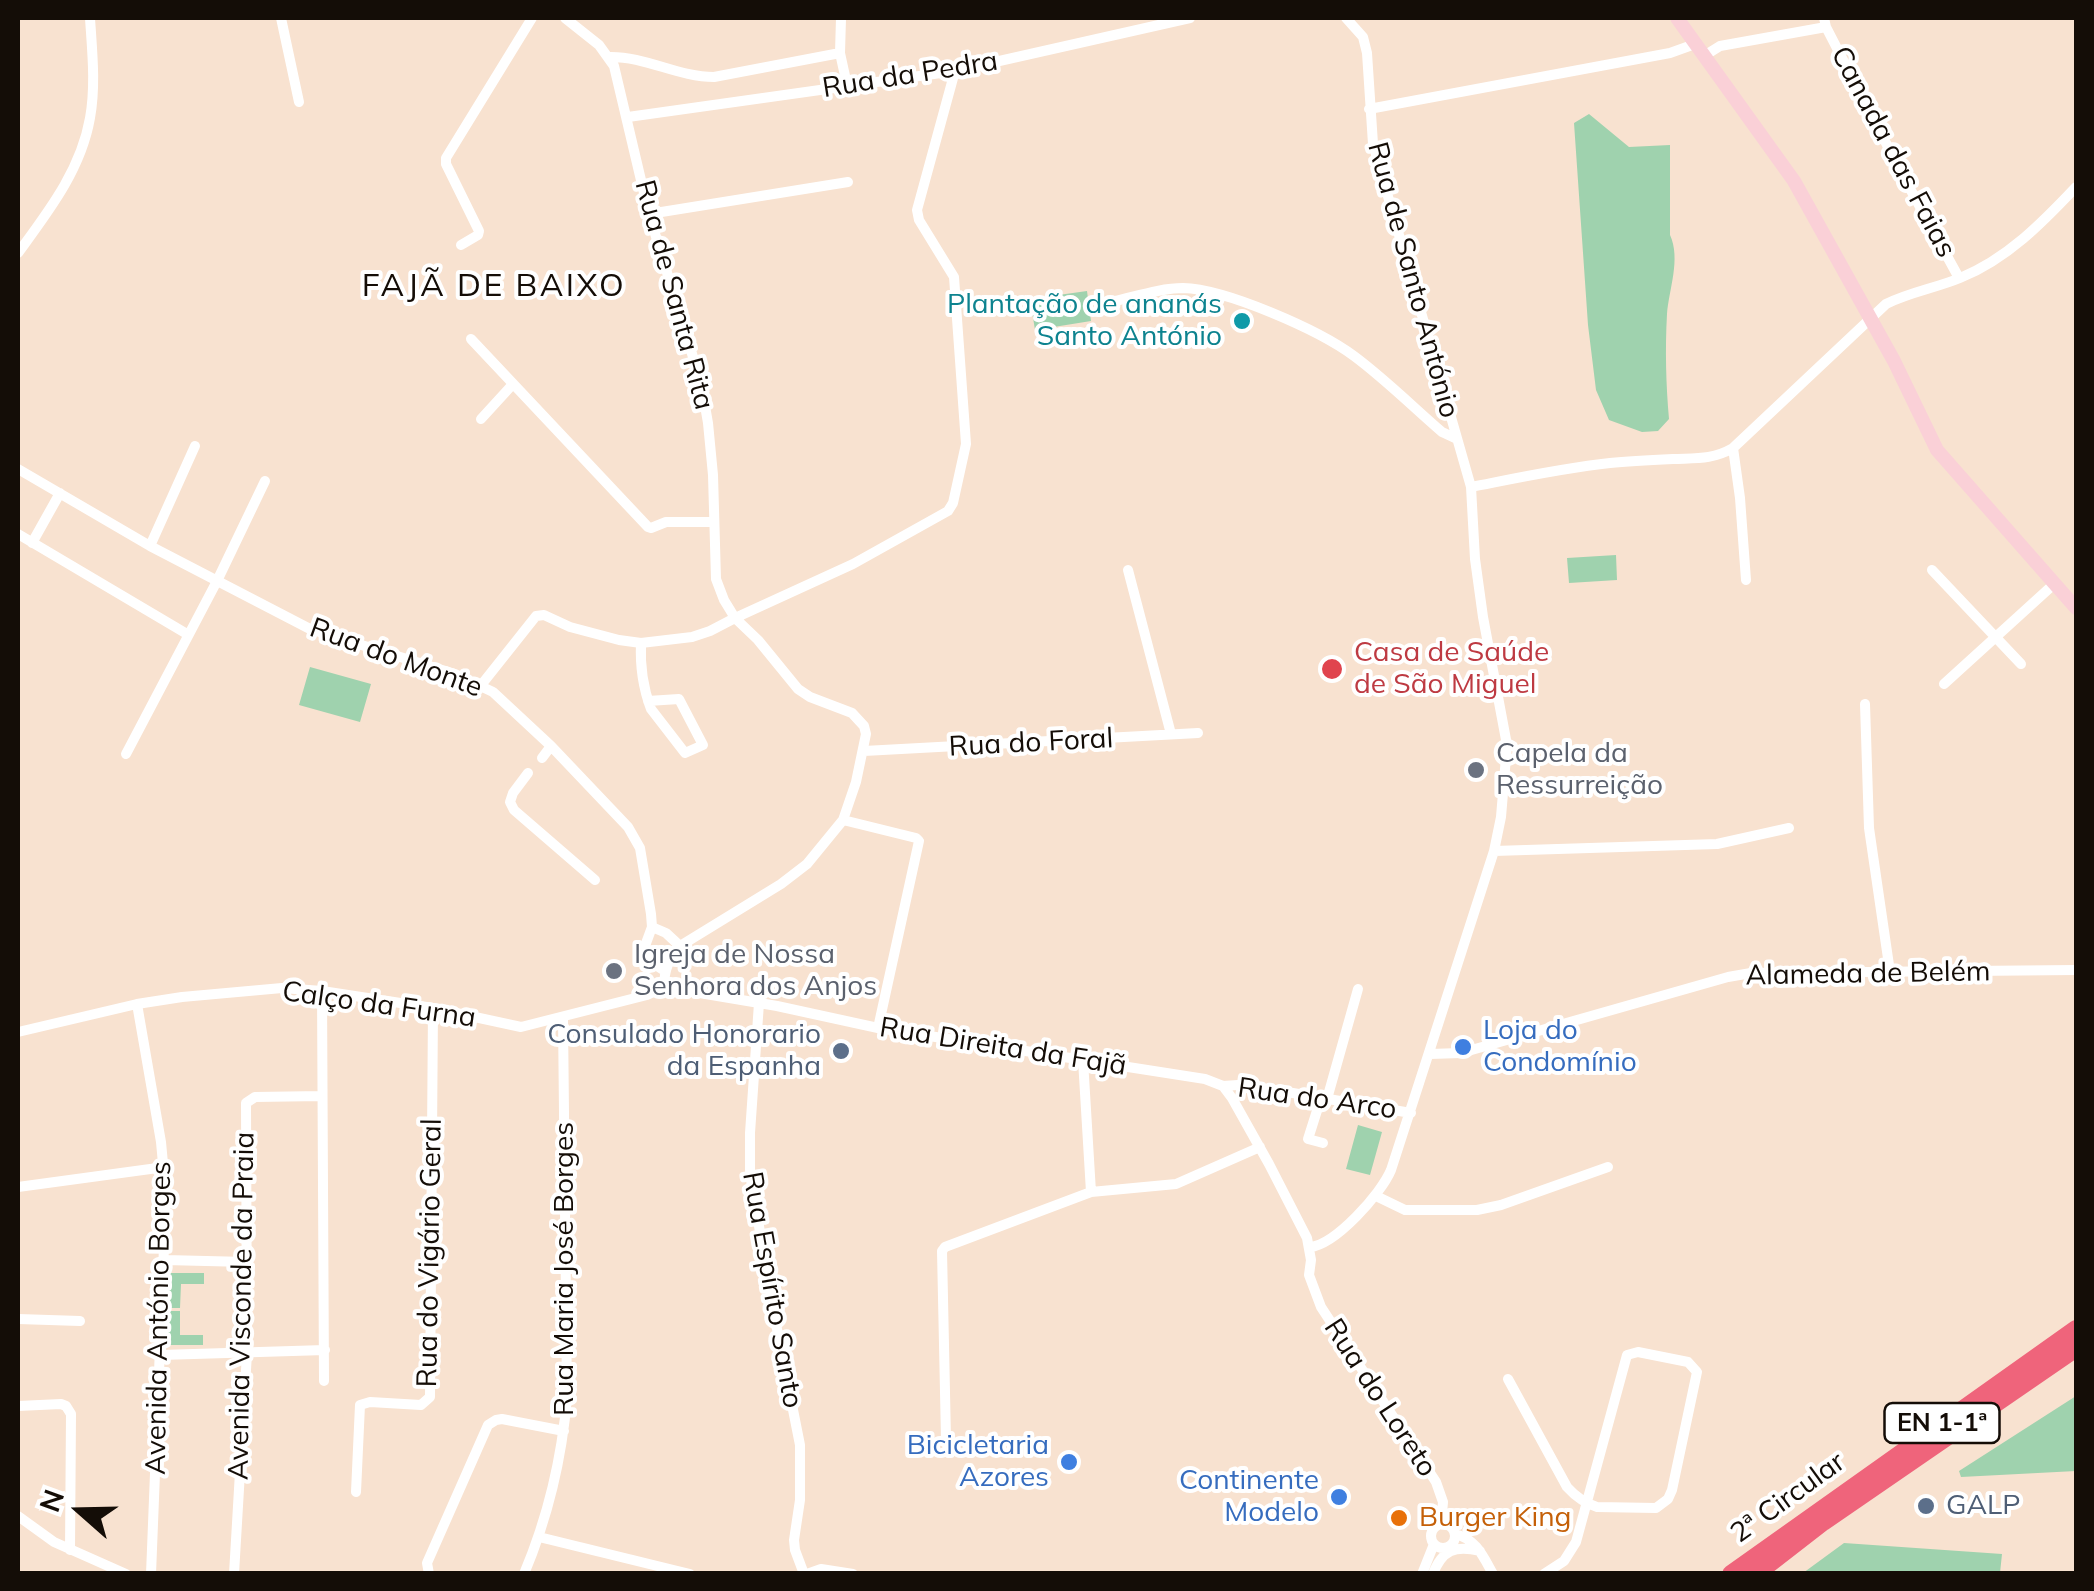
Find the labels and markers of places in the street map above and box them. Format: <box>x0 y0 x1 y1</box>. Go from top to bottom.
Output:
place label: Plantação de ananás Santo António <box>947 288 1222 354</box>
marker: Plantação de ananás Santo António <box>1231 310 1253 332</box>
place label: Casa de Saúde de São Miguel <box>1354 636 1549 702</box>
marker: Casa de Saúde de São Miguel <box>1319 656 1345 682</box>
place label: Capela da Ressurreição <box>1496 737 1663 803</box>
marker: Capela da Ressurreição <box>1465 759 1487 781</box>
place label: Igreja de Nossa Senhora dos Anjos <box>634 938 877 1004</box>
marker: Igreja de Nossa Senhora dos Anjos <box>603 960 625 982</box>
place label: Loja do Condomínio <box>1483 1014 1637 1080</box>
place label: Consulado Honorario da Espanha <box>547 1018 821 1084</box>
marker: Loja do Condomínio <box>1452 1036 1474 1058</box>
marker: Consulado Honorario da Espanha <box>830 1040 852 1062</box>
place label: Bicicletaria Azores <box>907 1429 1049 1495</box>
marker: Bicicletaria Azores <box>1058 1451 1080 1473</box>
place label: Continente Modelo <box>1179 1464 1319 1530</box>
marker: Continente Modelo <box>1328 1486 1350 1508</box>
place label: GALP <box>1946 1489 2021 1523</box>
marker: GALP <box>1915 1495 1937 1517</box>
place label: Burger King <box>1419 1501 1571 1535</box>
marker: Burger King <box>1388 1507 1410 1529</box>

